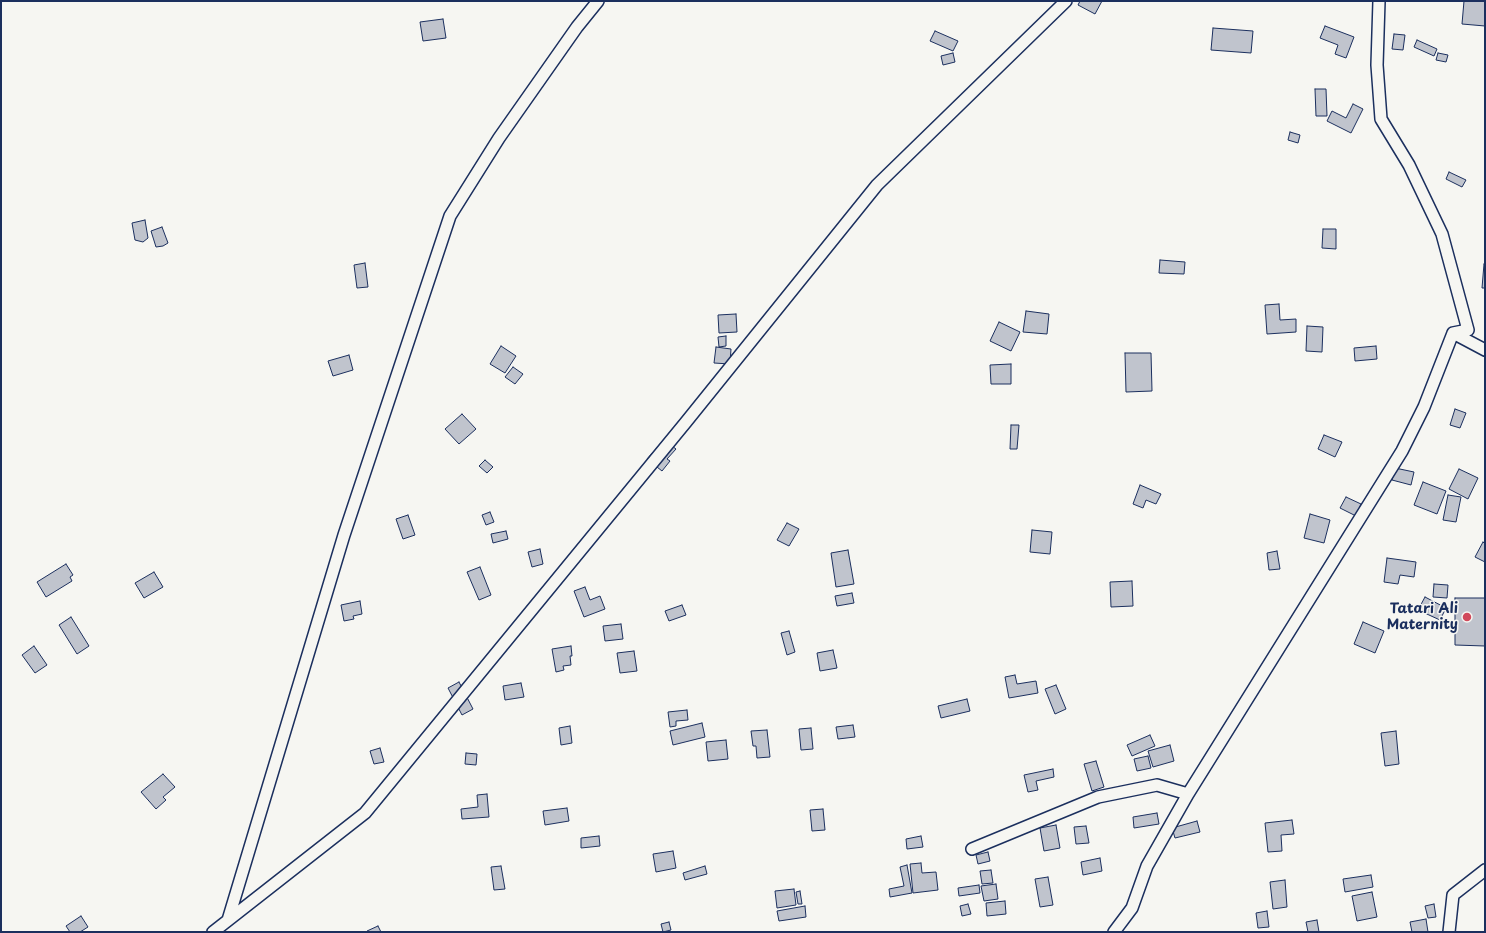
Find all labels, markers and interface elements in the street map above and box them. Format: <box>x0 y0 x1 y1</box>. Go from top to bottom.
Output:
place label: Tatari Ali Maternity <box>1387 601 1458 634</box>
marker: Tatari Ali Maternity <box>1461 611 1473 623</box>

